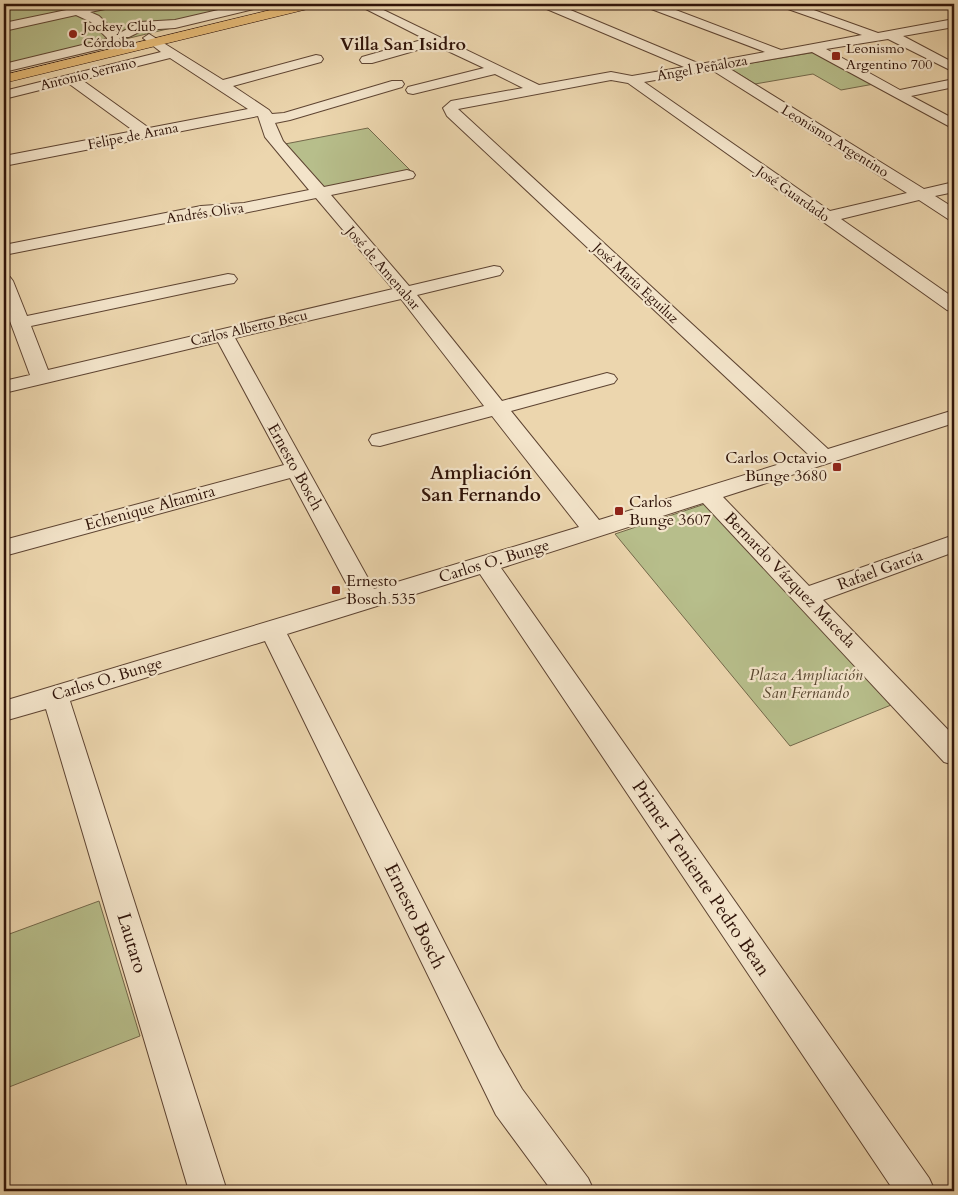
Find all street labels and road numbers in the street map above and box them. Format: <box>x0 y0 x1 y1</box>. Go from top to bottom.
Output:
street label: Ángel Peñaloza <box>655 51 749 85</box>
street label: Antonio Serrano <box>38 53 138 95</box>
street label: Leonismo Argentino <box>778 100 893 182</box>
street label: Felipe de Arana <box>86 118 180 154</box>
street label: José Guardado <box>751 161 834 227</box>
street label: Andrés Oliva <box>165 198 245 228</box>
street label: José de Amenabar <box>340 220 425 315</box>
street label: José María Eguiluz <box>588 237 684 328</box>
street label: Carlos Alberto Becu <box>189 305 310 351</box>
street label: Ernesto Bosch <box>262 420 328 515</box>
street label: Echenique Altamira <box>82 480 218 536</box>
street label: Bernardo Vázquez Maceda <box>719 507 861 653</box>
street label: Carlos O. Bunge <box>436 534 552 588</box>
street label: Rafael García <box>834 544 926 596</box>
street label: Carlos O. Bunge <box>49 652 165 706</box>
street label: Primer Teniente Pedro Bean <box>626 775 776 981</box>
street label: Ernesto Bosch <box>378 859 452 974</box>
street label: Lautaro <box>111 910 153 976</box>

